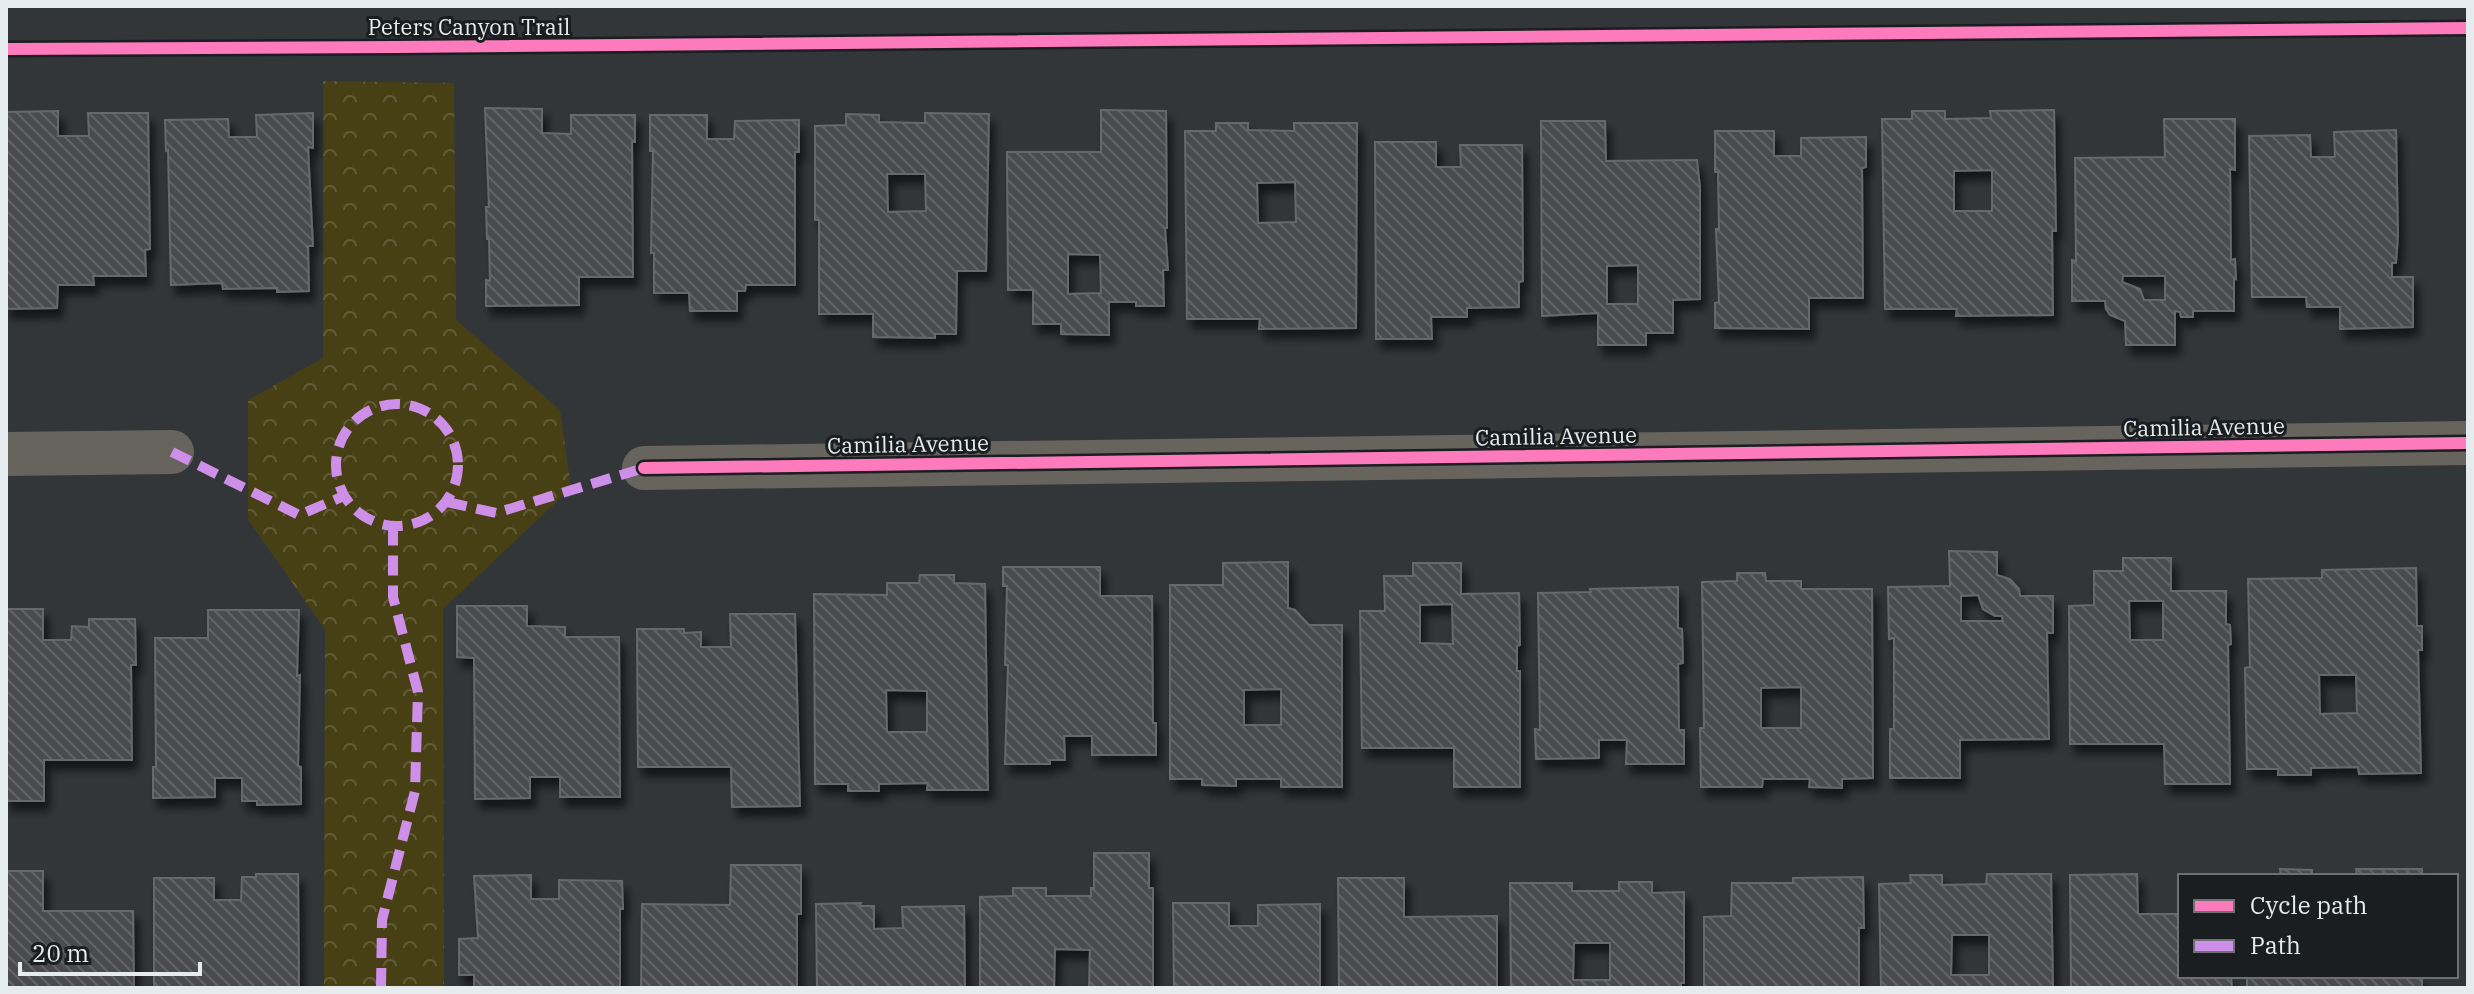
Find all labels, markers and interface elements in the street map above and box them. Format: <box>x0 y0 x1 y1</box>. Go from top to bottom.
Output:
street label: Peters Canyon Trail <box>368 12 570 41</box>
street label: Camilia Avenue <box>2123 411 2285 442</box>
street label: Camilia Avenue <box>1475 420 1637 451</box>
street label: Camilia Avenue <box>827 428 989 459</box>
legend <box>2178 874 2458 978</box>
text: Cycle path <box>2250 889 2367 921</box>
scale bar <box>20 926 200 976</box>
text: Path <box>2250 929 2301 961</box>
text: 20 m <box>32 937 89 969</box>

